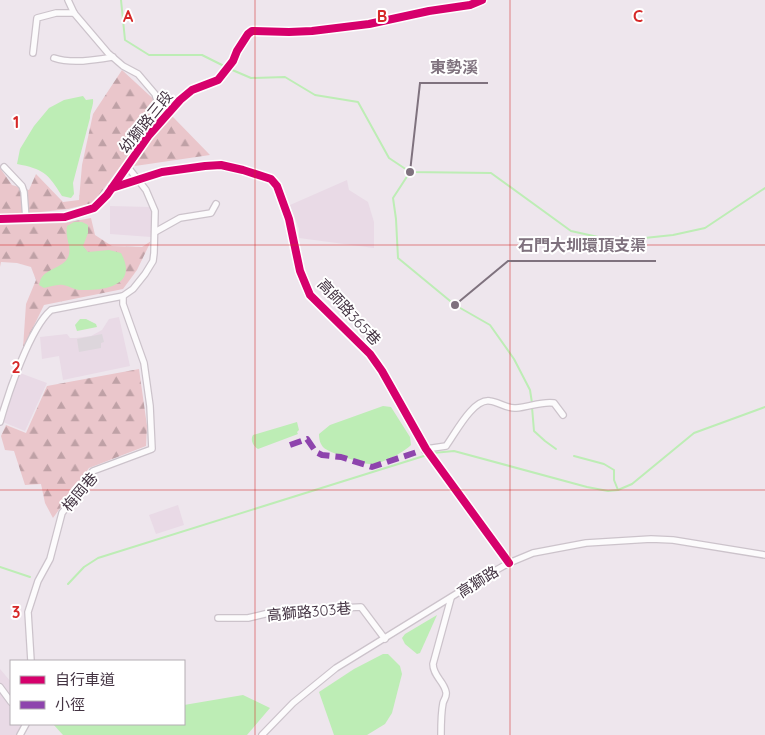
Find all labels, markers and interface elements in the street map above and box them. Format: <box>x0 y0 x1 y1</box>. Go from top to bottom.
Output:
text: A <box>123 6 134 26</box>
text: B <box>377 6 387 26</box>
text: C <box>633 6 643 26</box>
callout: 東勢溪 <box>420 52 488 83</box>
text: 東勢溪 <box>430 57 478 77</box>
street label: 幼獅路三段 <box>115 87 177 157</box>
text: 1 <box>13 112 19 132</box>
callout: 石門大圳環頂支渠 <box>508 230 656 261</box>
text: 石門大圳環頂支渠 <box>518 235 646 255</box>
street label: 高師路365巷 <box>314 274 385 349</box>
text: 2 <box>11 357 21 377</box>
street label: 梅岡巷 <box>58 468 101 515</box>
street label: 高獅路 <box>454 562 502 602</box>
street label: 高獅路303巷 <box>266 598 352 625</box>
text: 3 <box>12 602 20 622</box>
legend <box>10 660 185 725</box>
text: 自行車道 <box>55 670 115 689</box>
text: 小徑 <box>55 695 85 714</box>

